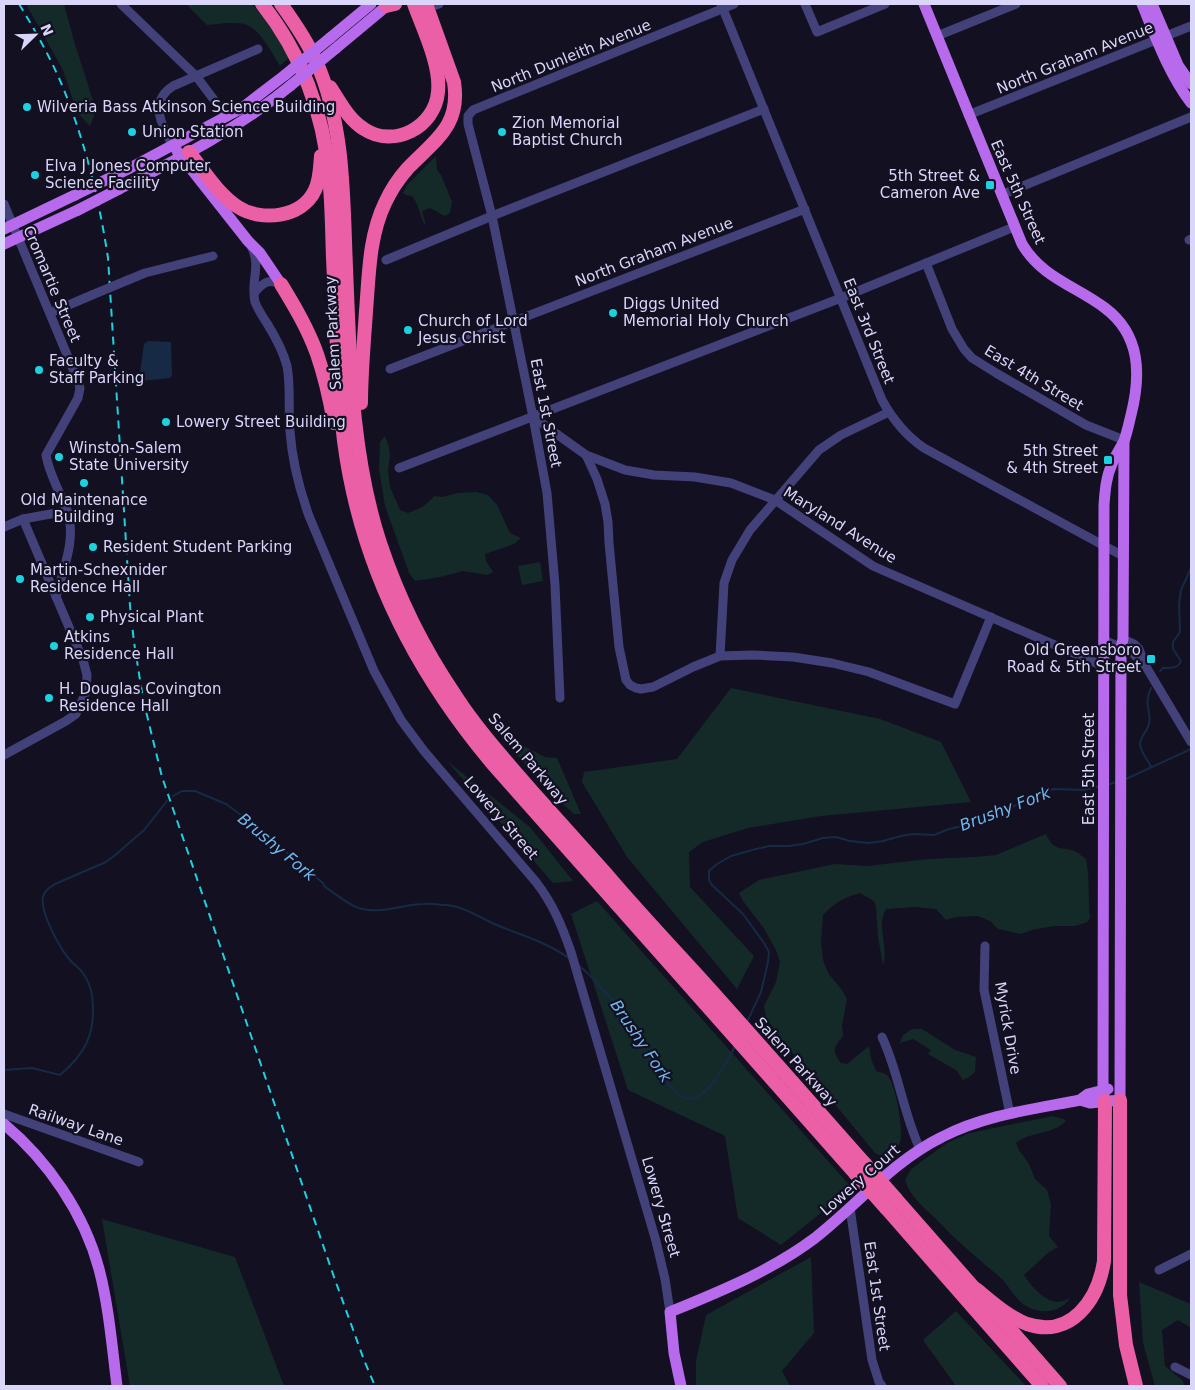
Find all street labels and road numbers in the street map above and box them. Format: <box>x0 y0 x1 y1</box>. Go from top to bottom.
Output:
street label: North Dunleith Avenue <box>488 16 654 96</box>
street label: North Graham Avenue <box>994 18 1156 98</box>
street label: East 5th Street <box>987 137 1049 247</box>
street label: North Graham Avenue <box>573 214 735 290</box>
street label: Cromartie Street <box>19 223 85 345</box>
street label: Salem Parkway <box>321 275 345 391</box>
street label: East 3rd Street <box>840 275 898 387</box>
street label: East 4th Street <box>981 341 1087 415</box>
street label: East 1st Street <box>527 357 565 469</box>
street label: Maryland Avenue <box>780 483 900 567</box>
street label: Salem Parkway <box>484 709 572 809</box>
street label: East 5th Street <box>1080 713 1098 825</box>
street label: Lowery Street <box>460 773 542 863</box>
street label: Myrick Drive <box>991 980 1025 1076</box>
street label: Salem Parkway <box>751 1014 841 1111</box>
street label: Railway Lane <box>26 1100 126 1150</box>
street label: Lowery Court <box>816 1140 904 1220</box>
street label: Lowery Street <box>638 1154 684 1260</box>
street label: East 1st Street <box>860 1240 894 1352</box>

